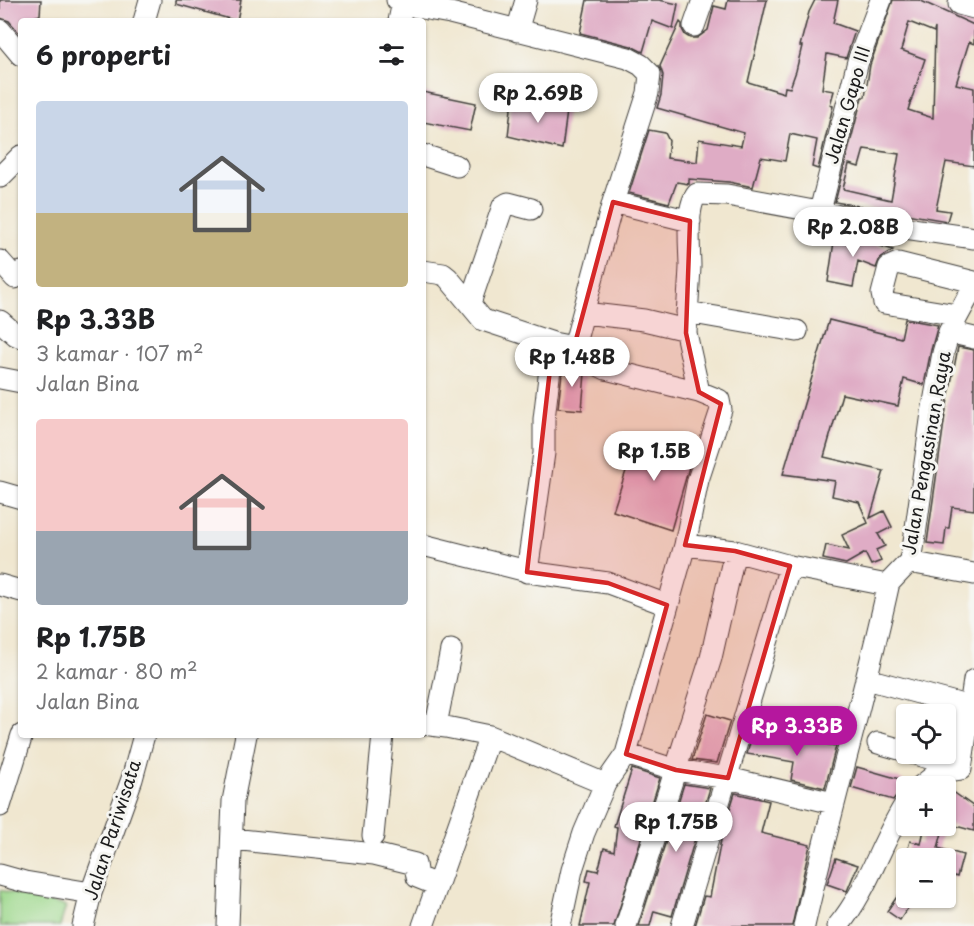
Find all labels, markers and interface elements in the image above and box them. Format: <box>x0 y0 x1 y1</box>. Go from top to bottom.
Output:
text: 6 properti <box>36 35 171 74</box>
icon: filters <box>375 38 408 71</box>
street label: Jalan Gapo III <box>817 42 876 167</box>
pin: Rp 2.69B <box>476 73 600 124</box>
text: Rp 2.69B <box>493 77 583 107</box>
icon: home <box>168 140 276 248</box>
pin: Rp 2.08B <box>791 207 915 258</box>
text: Rp 2.08B <box>807 211 899 241</box>
text: Rp 3.33B <box>36 299 155 338</box>
pin: Rp 1.48B <box>510 337 634 388</box>
text: 3 kamar · 107 m² <box>36 338 204 368</box>
text: Rp 1.48B <box>529 341 615 371</box>
street label: Jalan Pengasinan Raya <box>894 348 957 557</box>
text: Jalan Bina <box>36 368 139 398</box>
pin: Rp 1.5B <box>599 431 709 482</box>
text: Rp 1.5B <box>617 435 691 465</box>
icon: home <box>168 458 276 566</box>
text: Rp 1.75B <box>36 617 146 656</box>
text: 2 kamar · 80 m² <box>36 656 198 686</box>
text: Jalan Bina <box>36 686 139 716</box>
map controls <box>896 704 956 908</box>
button: locate <box>896 704 956 764</box>
pin: Rp 3.33B <box>735 706 859 757</box>
text: Rp 3.33B <box>751 710 843 740</box>
street label: Jalan Pariwisata <box>76 755 147 903</box>
button: + <box>896 776 956 836</box>
pin: Rp 1.75B <box>614 802 738 853</box>
text: Rp 1.75B <box>634 806 718 836</box>
button: − <box>896 848 956 908</box>

